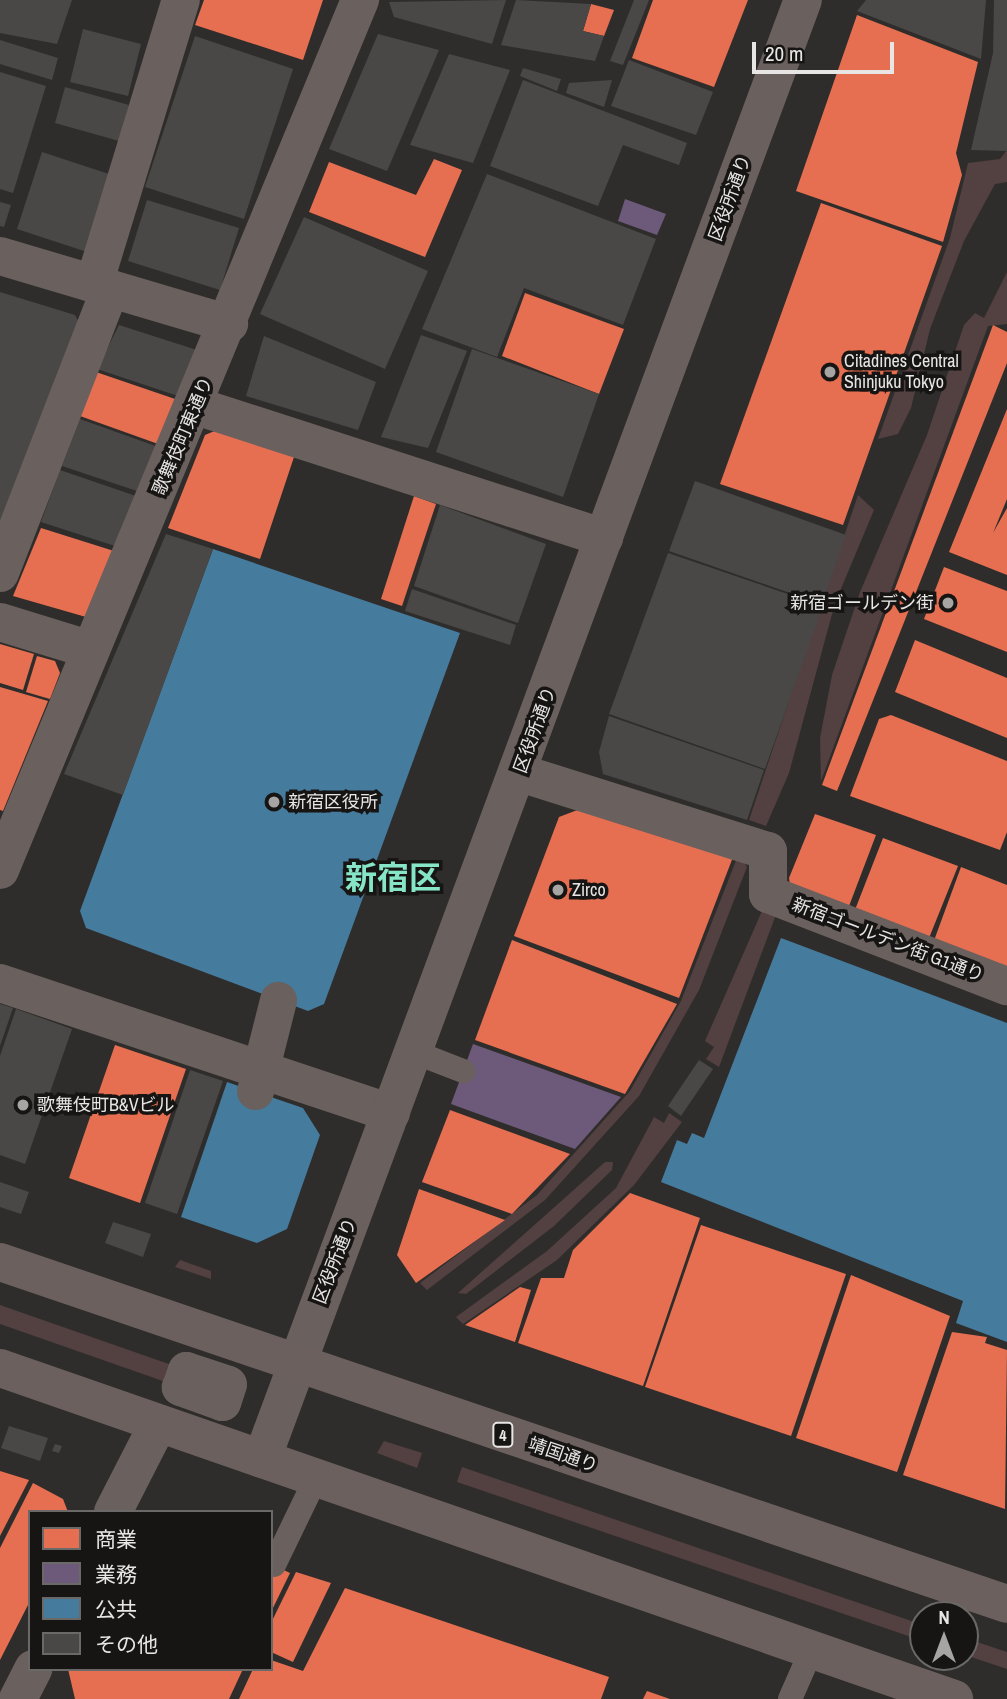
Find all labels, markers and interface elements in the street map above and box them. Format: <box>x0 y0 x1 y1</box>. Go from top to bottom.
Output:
scale bar <box>755 28 897 72</box>
text: 20 m <box>765 39 803 68</box>
street label: 区役所通り <box>704 152 756 244</box>
place label: Citadines Central Shinjuku Tokyo <box>844 351 959 394</box>
marker: Citadines Central Shinjuku Tokyo <box>822 364 838 380</box>
street label: 歌舞伎町東通り <box>148 374 218 498</box>
place label: 新宿ゴールデン街 <box>790 592 934 614</box>
marker: 新宿ゴールデン街 <box>940 595 956 611</box>
street label: 区役所通り <box>509 684 561 776</box>
place label: 新宿区役所 <box>288 791 378 813</box>
marker: 新宿区役所 <box>266 794 282 810</box>
district label: 新宿区 <box>345 859 441 897</box>
place label: Zirco <box>572 879 606 901</box>
marker: Zirco <box>550 882 566 898</box>
street label: 新宿ゴールデン街 G1通り <box>789 893 987 987</box>
place label: 歌舞伎町B&Vビル <box>37 1094 175 1116</box>
marker: 歌舞伎町B&Vビル <box>15 1097 31 1113</box>
street label: 区役所通り <box>309 1215 361 1307</box>
road number: 4 <box>491 1422 515 1448</box>
street label: 靖国通り <box>525 1433 601 1477</box>
legend <box>28 1510 273 1671</box>
text: 商業 <box>95 1525 137 1554</box>
text: 業務 <box>95 1560 137 1589</box>
text: 公共 <box>95 1595 137 1624</box>
north arrow <box>909 1601 979 1671</box>
text: N <box>938 1604 950 1630</box>
text: その他 <box>95 1630 158 1659</box>

